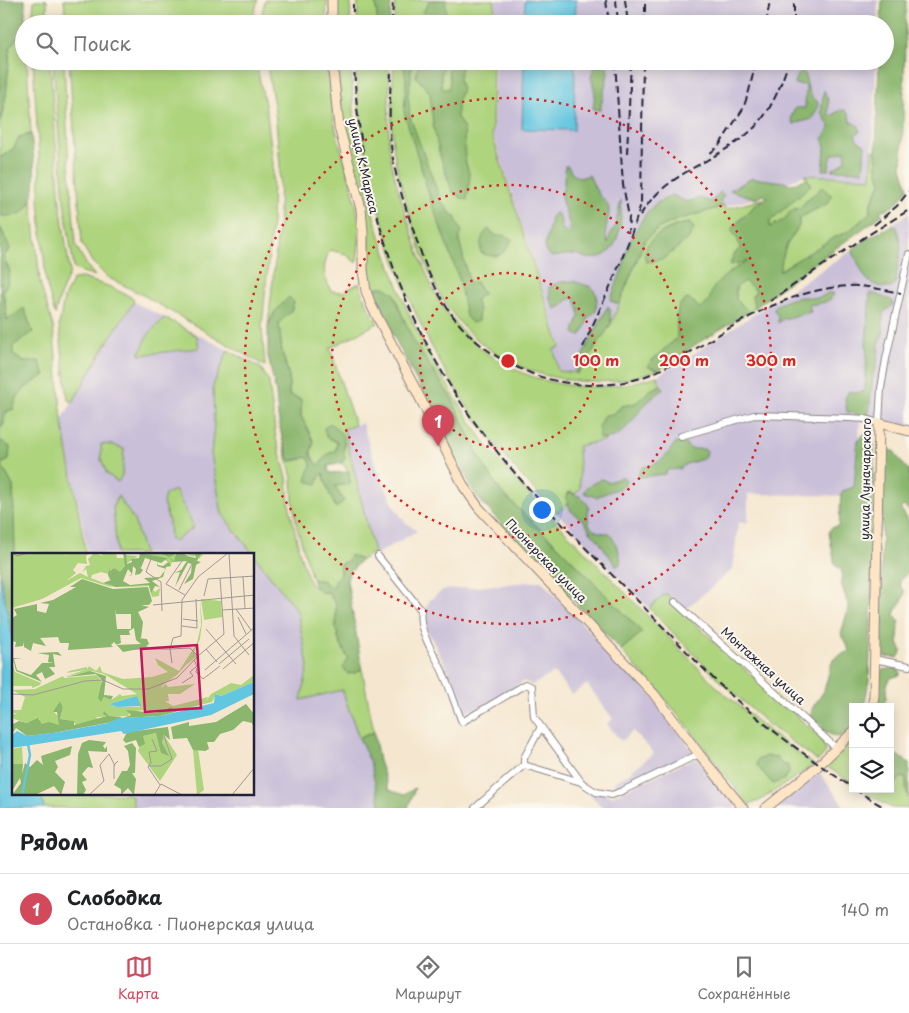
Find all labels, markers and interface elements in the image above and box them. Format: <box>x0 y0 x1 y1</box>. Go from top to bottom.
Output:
search box <box>15 15 894 70</box>
icon: search <box>33 29 61 57</box>
text: Поиск <box>73 29 131 57</box>
street label: улица К.Маркса <box>344 116 384 216</box>
text: 100 m <box>573 348 619 371</box>
text: 200 m <box>659 348 709 371</box>
text: 300 m <box>746 348 796 371</box>
centre of rings <box>499 352 517 370</box>
pin: 1 <box>422 405 454 446</box>
street label: улица Луначарского <box>855 418 875 540</box>
your location <box>529 497 555 523</box>
street label: Пионерская улица <box>502 514 592 607</box>
inset map <box>12 553 255 796</box>
street label: Монтажная улица <box>717 622 810 708</box>
map controls <box>849 703 894 793</box>
button: locate <box>849 703 894 748</box>
button: layers <box>849 748 894 793</box>
text: Рядом <box>20 825 88 857</box>
text: Слободка <box>67 883 162 911</box>
text: 1 <box>32 897 40 921</box>
text: 140 m <box>841 897 889 921</box>
text: Остановка · Пионерская улица <box>67 911 314 935</box>
tab: Карта <box>118 953 159 1004</box>
tab: Маршрут <box>395 953 461 1004</box>
tab: Сохранённые <box>697 953 791 1004</box>

